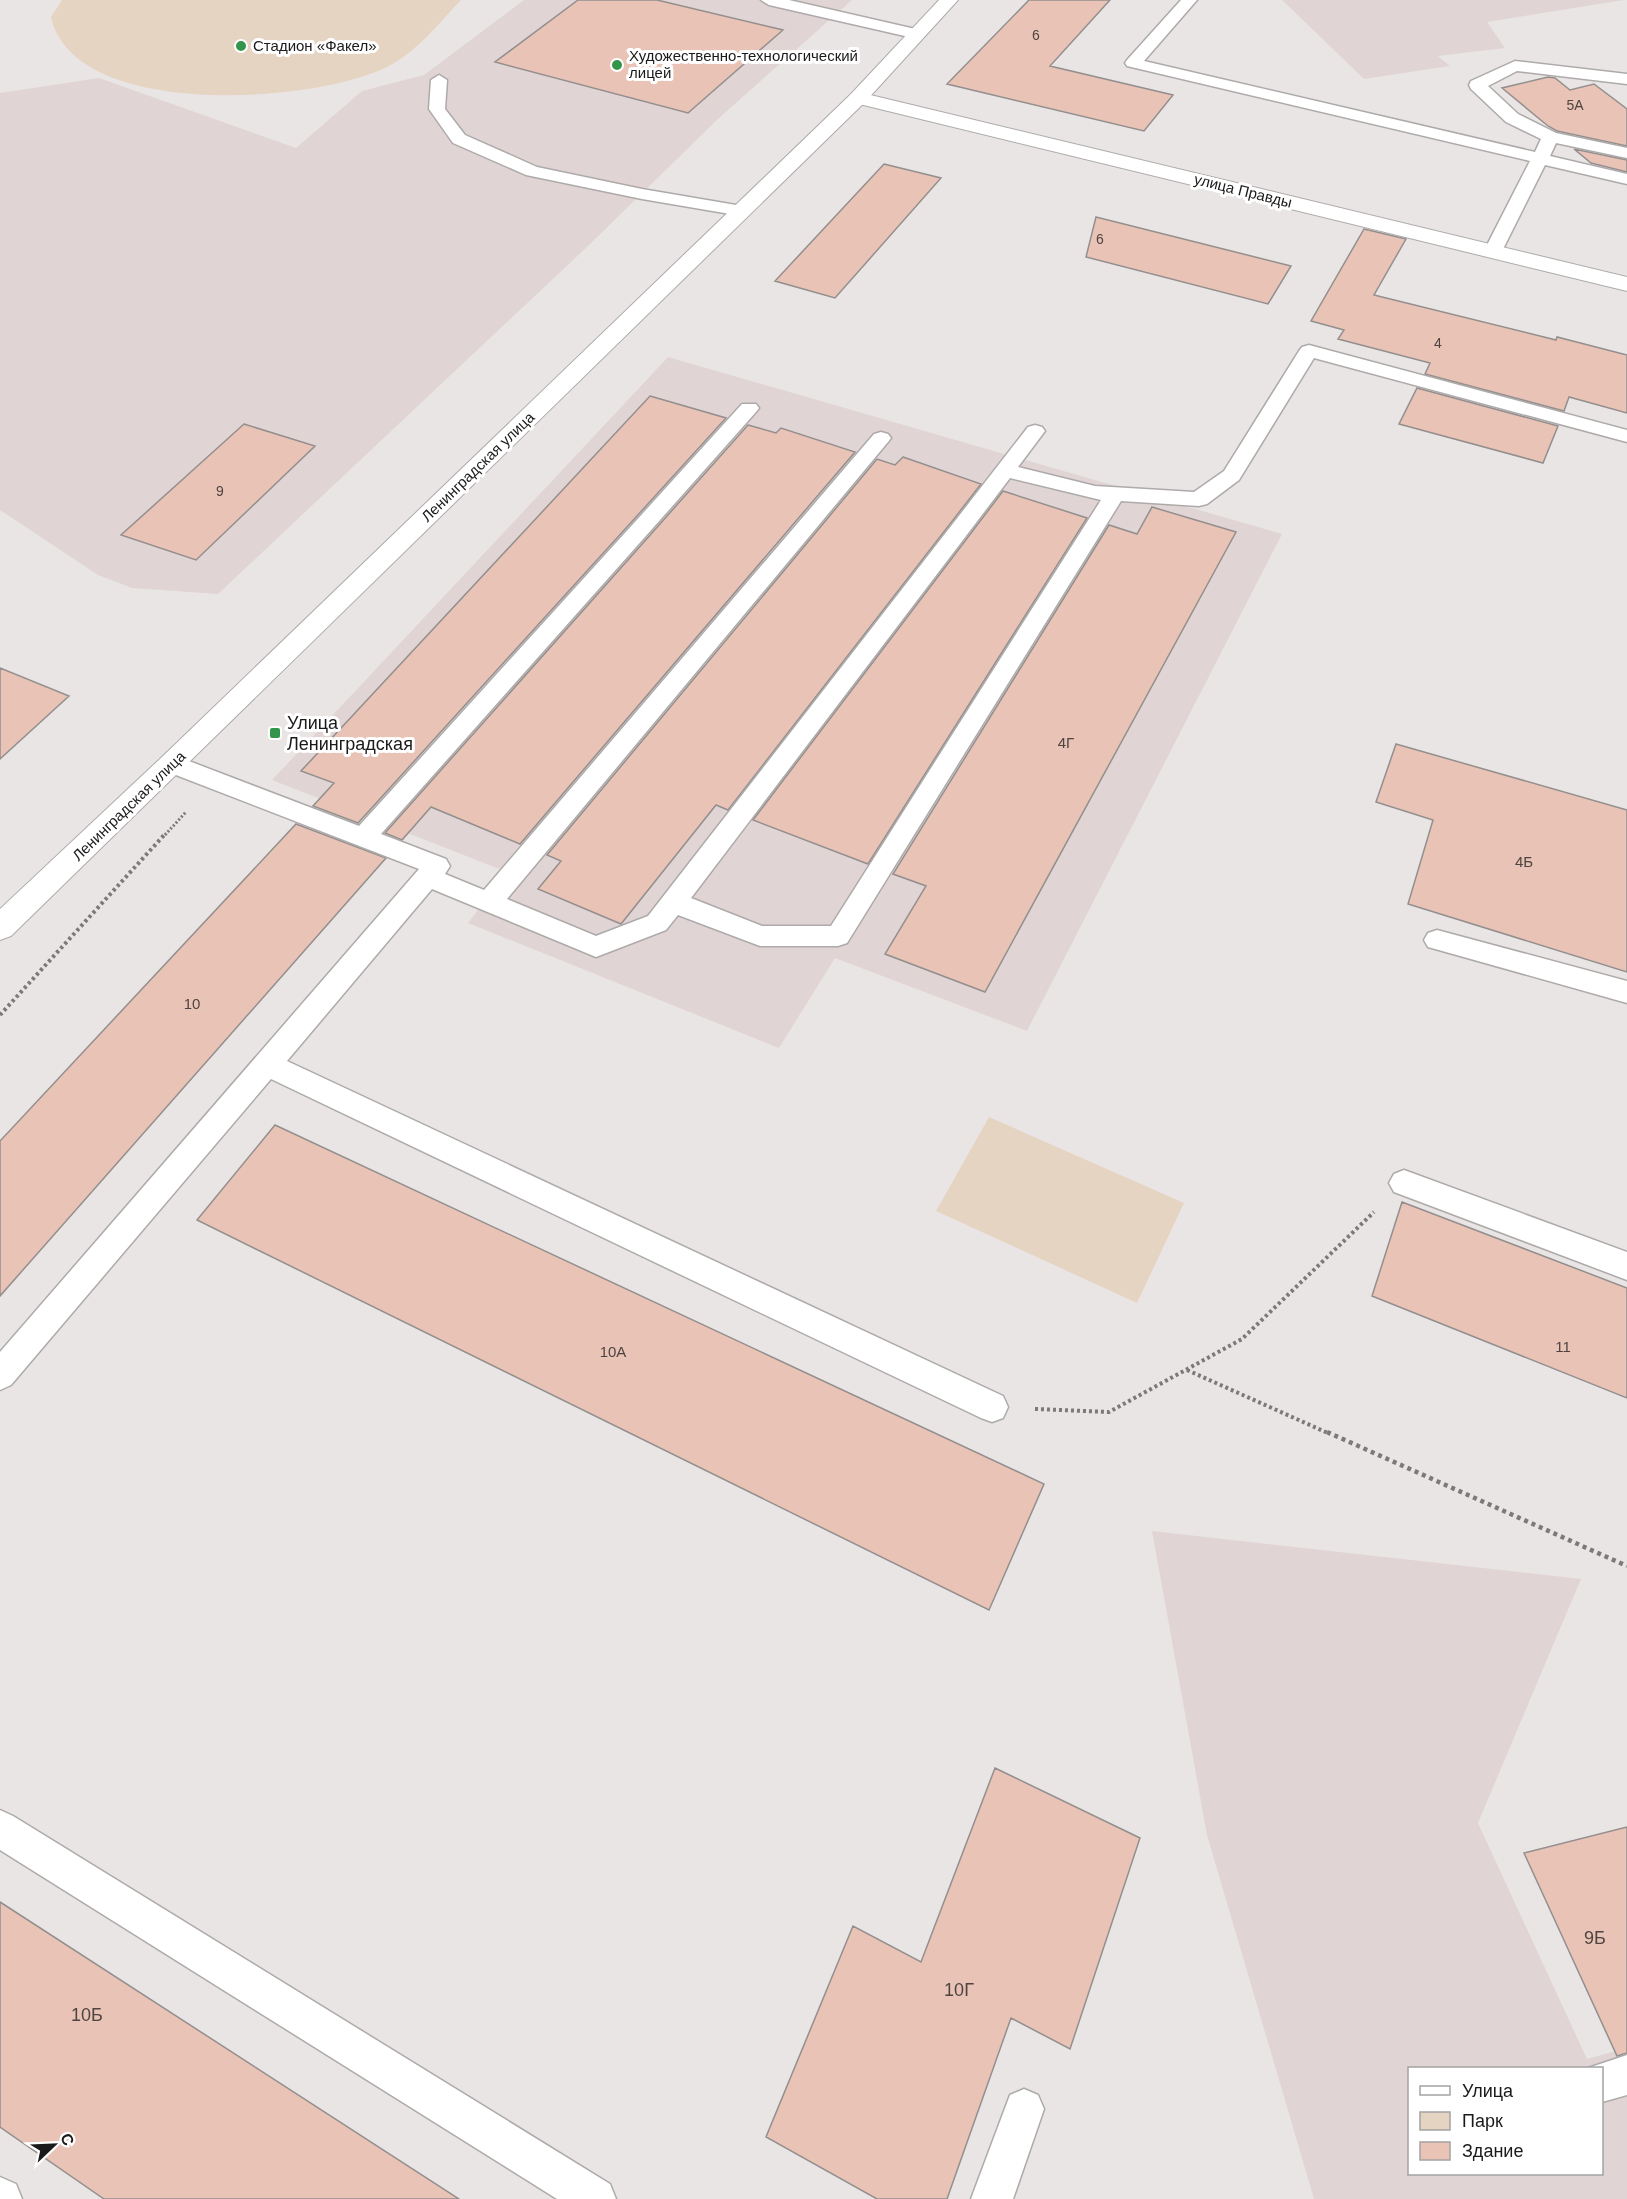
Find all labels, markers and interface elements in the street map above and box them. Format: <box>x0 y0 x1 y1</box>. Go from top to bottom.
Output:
house number: 6 <box>1032 27 1040 43</box>
place label: Стадион «Факел» <box>253 37 377 54</box>
marker: Стадион «Факел» <box>234 39 248 53</box>
place label: Художественно-технологический лицей <box>629 47 858 81</box>
marker: Художественно-технологический лицей <box>610 58 624 72</box>
house number: 5А <box>1566 97 1584 113</box>
street label: улица Правды <box>1192 170 1294 211</box>
house number: 6 <box>1096 231 1104 247</box>
house number: 4 <box>1434 335 1442 351</box>
street label: Ленинградская улица <box>418 408 538 525</box>
house number: 9 <box>216 483 224 499</box>
place label: Улица Ленинградская <box>287 713 413 754</box>
marker: Улица Ленинградская <box>268 726 282 740</box>
house number: 4Г <box>1058 734 1074 751</box>
street label: Ленинградская улица <box>69 747 189 864</box>
house number: 4Б <box>1515 853 1533 870</box>
house number: 10 <box>184 995 200 1012</box>
house number: 11 <box>1555 1338 1571 1355</box>
house number: 10А <box>600 1343 626 1360</box>
house number: 9Б <box>1584 1928 1606 1948</box>
house number: 10Г <box>944 1980 974 2000</box>
house number: 10Б <box>71 2005 103 2025</box>
legend <box>1408 2067 1603 2175</box>
text: Улица <box>1462 2081 1514 2101</box>
text: Парк <box>1462 2111 1503 2131</box>
north arrow <box>24 2115 84 2175</box>
text: С <box>57 2131 78 2148</box>
text: Здание <box>1462 2141 1523 2161</box>

